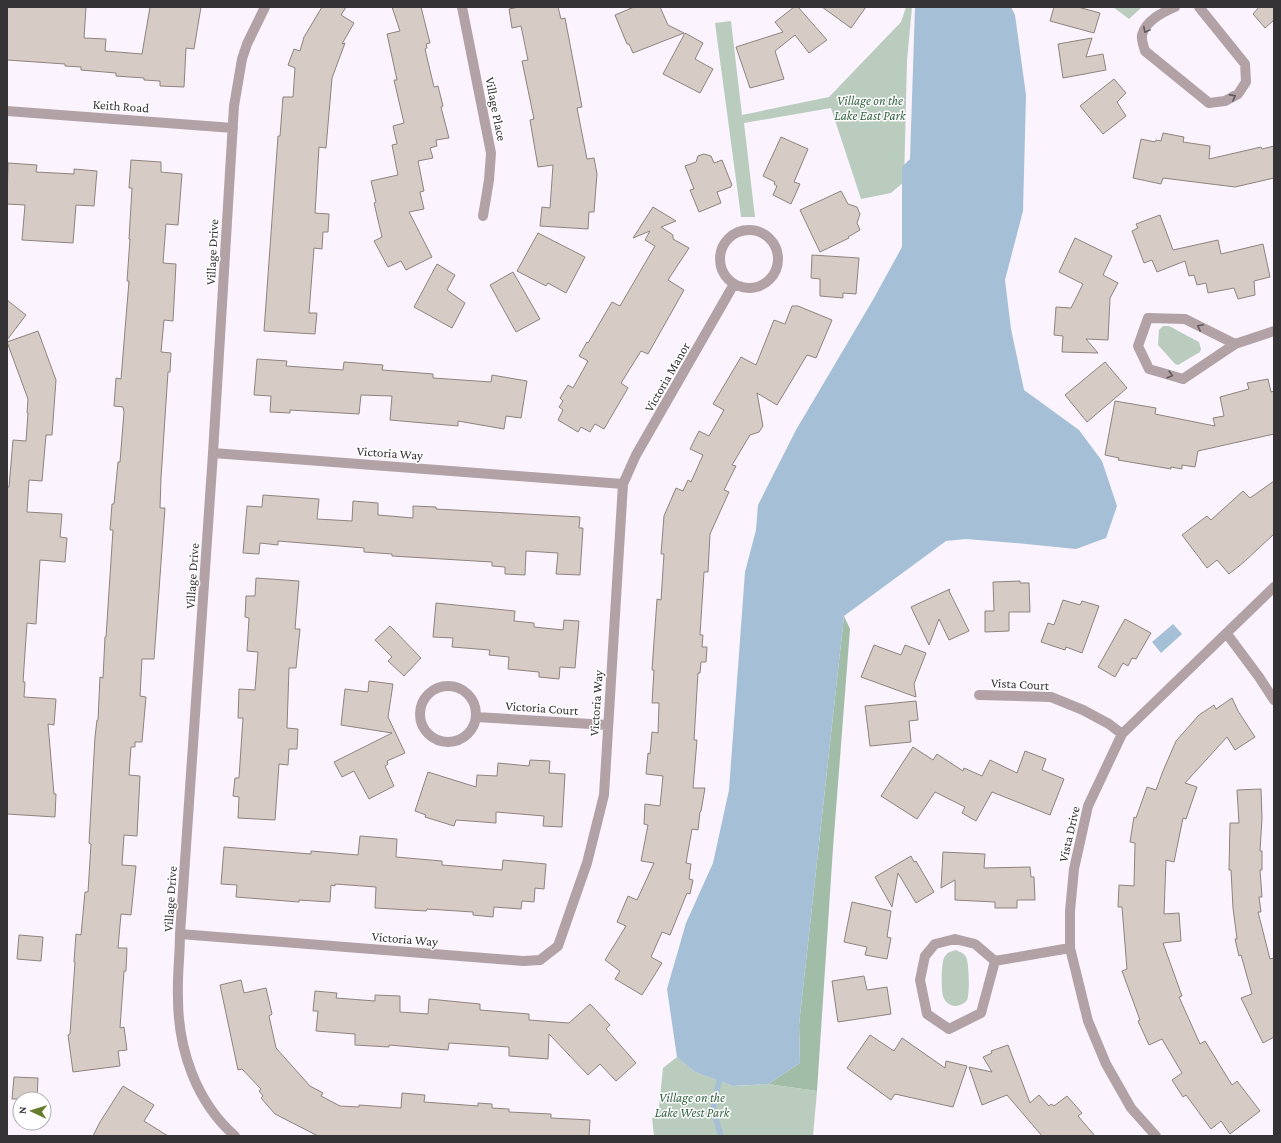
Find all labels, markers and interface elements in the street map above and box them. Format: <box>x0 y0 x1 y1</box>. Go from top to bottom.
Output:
one-way arrow <box>1143 26 1150 33</box>
street label: Village Place <box>482 76 510 143</box>
park label: Village on the Lake East Park <box>834 93 907 123</box>
one-way arrow <box>1229 94 1236 102</box>
street label: Keith Road <box>92 97 150 115</box>
street label: Village Drive <box>203 218 221 285</box>
one-way arrow <box>1196 324 1204 332</box>
street label: Victoria Manor <box>641 339 693 415</box>
one-way arrow <box>1166 370 1173 379</box>
street label: Victoria Way <box>356 443 425 463</box>
street label: Village Drive <box>182 542 202 609</box>
street label: Victoria Way <box>586 668 606 737</box>
street label: Vista Court <box>990 675 1050 693</box>
street label: Victoria Court <box>505 698 580 718</box>
street label: Vista Drive <box>1055 804 1083 863</box>
street label: Village Drive <box>160 865 180 932</box>
street label: Victoria Way <box>371 929 440 949</box>
park label: Village on the Lake West Park <box>655 1090 731 1120</box>
north arrow <box>12 1091 52 1131</box>
text: N <box>16 1106 28 1114</box>

